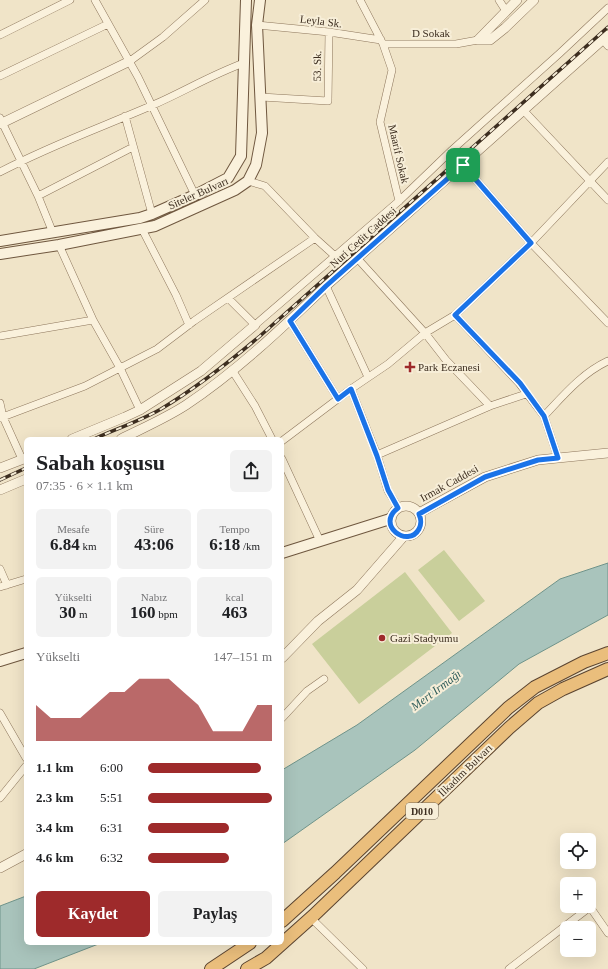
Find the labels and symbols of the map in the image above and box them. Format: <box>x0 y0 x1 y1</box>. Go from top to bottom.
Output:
street label: Leyla Sk. <box>299 12 343 30</box>
street label: D Sokak <box>412 27 451 39</box>
street label: 53. Sk. <box>311 50 323 82</box>
street label: Maarif Sokak <box>386 123 412 185</box>
pin <box>446 148 480 182</box>
street label: Siteler Bulvarı <box>166 174 230 212</box>
street label: Nuri Cedit Caddesi <box>327 204 399 270</box>
place label: Park Eczanesi <box>418 361 480 373</box>
marker: Park Eczanesi <box>405 362 415 372</box>
street label: Irmak Caddesi <box>418 462 480 504</box>
place label: Gazi Stadyumu <box>390 632 459 644</box>
marker: Gazi Stadyumu <box>377 633 387 643</box>
water label: Mert Irmağı <box>407 667 464 714</box>
street label: İlkadım Bulvarı <box>436 741 494 799</box>
road number: D010 <box>406 803 438 819</box>

